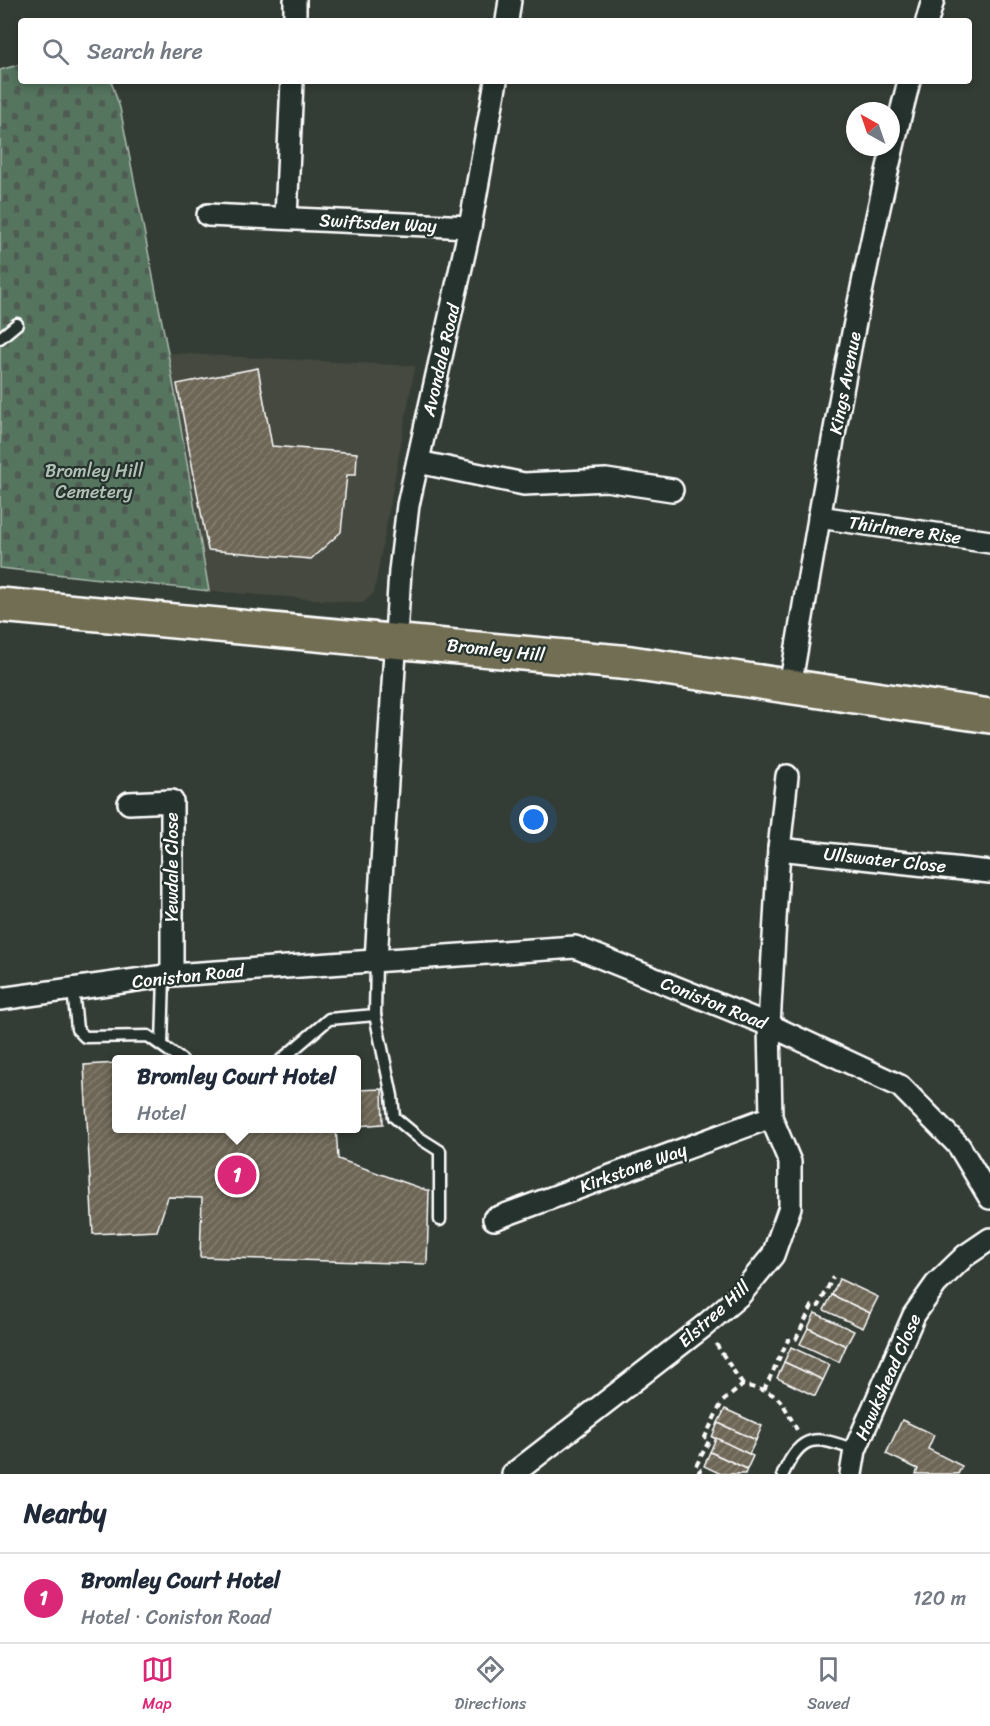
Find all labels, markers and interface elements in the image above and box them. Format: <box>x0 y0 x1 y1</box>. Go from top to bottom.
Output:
search box <box>18 18 972 84</box>
text: Search here <box>87 32 203 71</box>
icon: search <box>39 35 72 68</box>
north arrow <box>846 102 900 156</box>
street label: Swiftsden Way <box>318 204 438 242</box>
street label: Avondale Road <box>412 299 470 420</box>
street label: Kings Avenue <box>819 328 871 437</box>
park label: Bromley Hill Cemetery <box>45 455 144 508</box>
street label: Thirlmere Rise <box>847 506 963 554</box>
street label: Bromley Hill <box>446 629 547 671</box>
your location <box>519 805 548 834</box>
street label: Yewdale Close <box>156 812 188 922</box>
street label: Ullswater Close <box>822 838 948 882</box>
street label: Coniston Road <box>130 954 247 998</box>
street label: Coniston Road <box>656 967 774 1039</box>
popup <box>112 1055 361 1133</box>
text: Bromley Court Hotel <box>137 1057 336 1096</box>
text: Hotel <box>137 1096 186 1131</box>
street label: Kirkstone Way <box>575 1133 692 1202</box>
pin: 1 <box>218 1152 256 1198</box>
street label: Elstree Hill <box>670 1272 758 1356</box>
street label: Hawkshead Close <box>846 1308 930 1446</box>
text: Nearby <box>24 1490 106 1536</box>
text: Bromley Court Hotel <box>81 1561 280 1600</box>
text: 1 <box>39 1581 48 1616</box>
text: 120 m <box>913 1581 966 1616</box>
text: Hotel · Coniston Road <box>81 1600 271 1635</box>
tab: Map <box>141 1653 174 1718</box>
tab: Directions <box>455 1653 526 1718</box>
tab: Saved <box>807 1653 849 1718</box>

